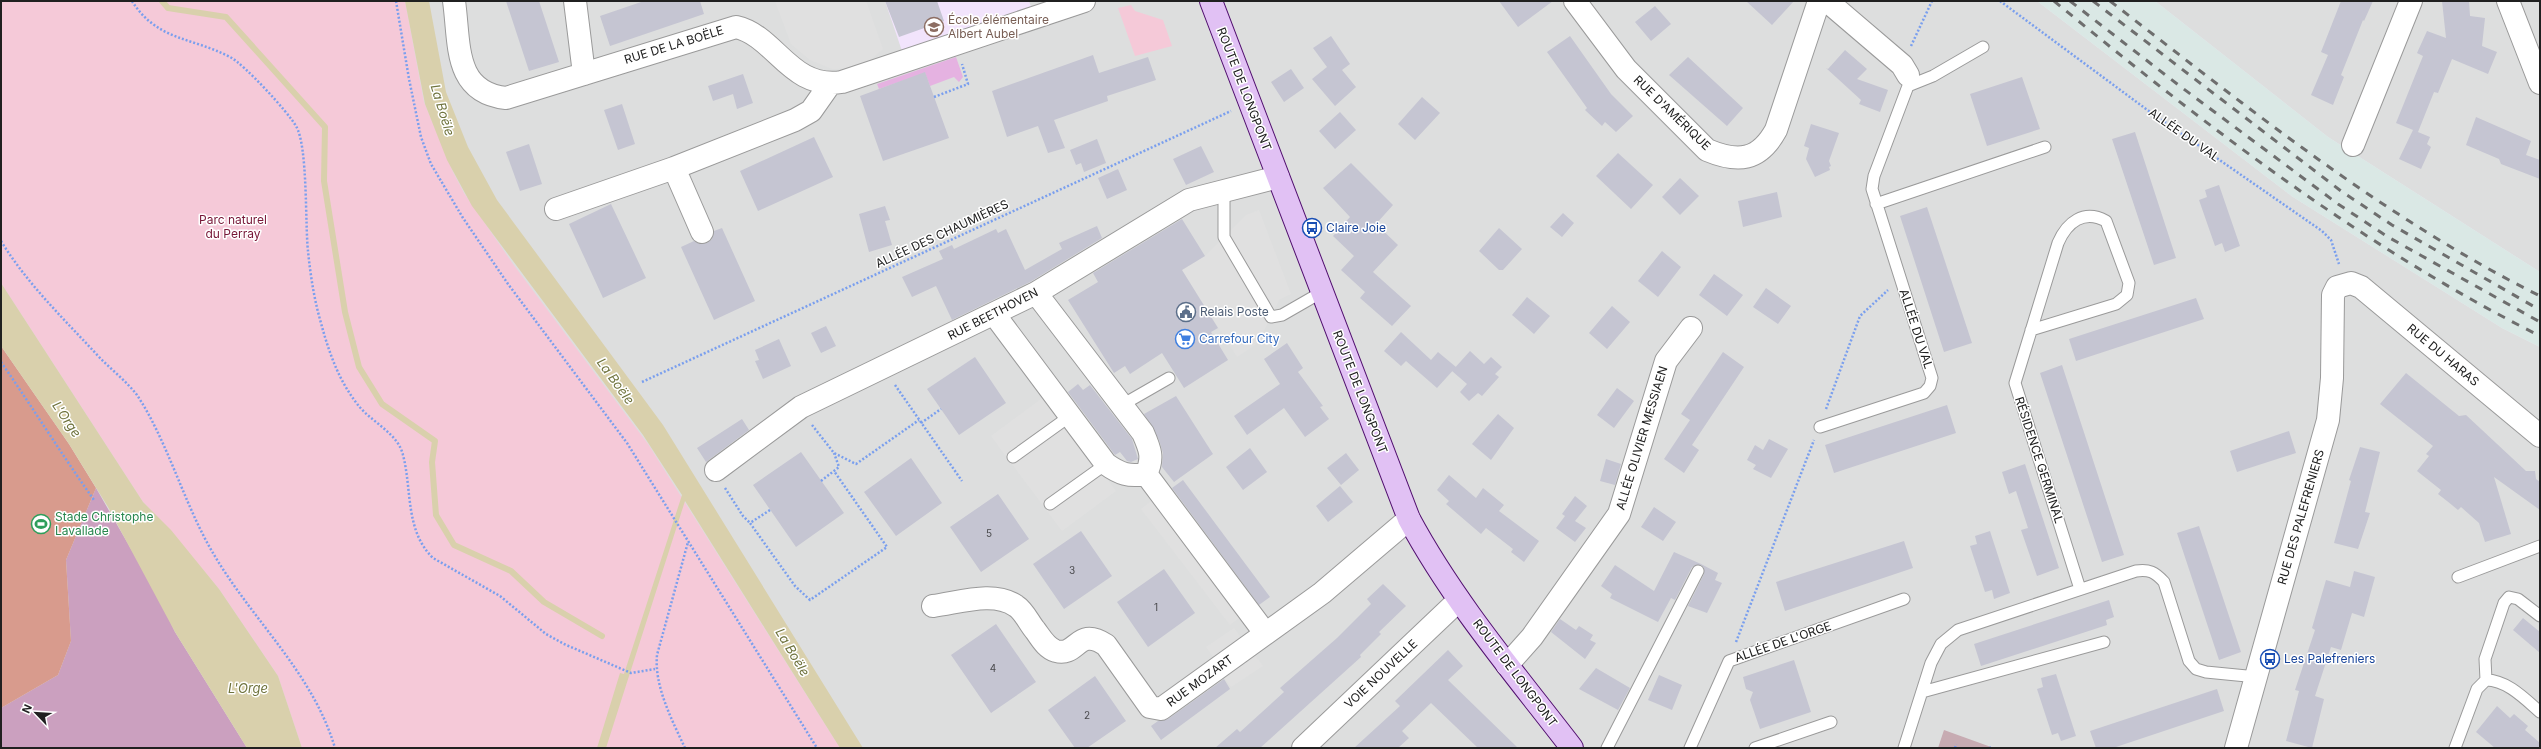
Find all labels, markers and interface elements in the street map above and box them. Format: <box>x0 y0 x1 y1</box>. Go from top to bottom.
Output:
place label: École élémentaire Albert Aubel <box>948 12 1049 41</box>
school or university icon: École élémentaire Albert Aubel <box>923 16 945 38</box>
street label: RUE DE LA BOËLE <box>622 22 725 67</box>
street label: ROUTE DE LONGPONT <box>1214 25 1275 153</box>
street label: RUE D'AMÉRIQUE <box>1631 72 1714 153</box>
water label: La Boële <box>428 82 458 138</box>
street label: ALLÉE DU VAL <box>2146 105 2223 165</box>
street label: ALLÉE DES CHAUMIÈRES <box>873 196 1011 271</box>
park label: Parc naturel du Perray <box>199 212 267 241</box>
bus stop icon: Claire Joie <box>1301 217 1323 239</box>
place label: Claire Joie <box>1326 220 1386 235</box>
street label: RUE BEETHOVEN <box>945 284 1041 343</box>
street label: ALLÉE DU VAL <box>1896 287 1937 371</box>
public building icon: Relais Poste <box>1175 301 1197 323</box>
place label: Relais Poste <box>1200 304 1269 319</box>
street label: RUE DU HARAS <box>2404 320 2482 389</box>
supermarket icon: Carrefour City <box>1174 328 1196 350</box>
street label: ROUTE DE LONGPONT <box>1330 328 1391 456</box>
place label: Carrefour City <box>1199 331 1280 346</box>
water label: La Boële <box>594 355 638 407</box>
street label: ALLÉE OLIVIER MESSIAEN <box>1612 364 1671 512</box>
street label: RÉSIDENCE GERMINAL <box>2012 395 2067 525</box>
water label: L'Orge <box>49 398 85 440</box>
street label: RUE DES PALEFRENIERS <box>2274 447 2327 586</box>
place label: Stade Christophe Lavallade <box>55 509 153 538</box>
sports icon: Stade Christophe Lavallade <box>30 513 52 535</box>
house number: 5 <box>986 527 992 539</box>
house number: 3 <box>1069 564 1075 576</box>
house number: 1 <box>1154 601 1158 613</box>
street label: ROUTE DE LONGPONT <box>1470 616 1561 730</box>
street label: ALLÉE DE L'ORGE <box>1733 618 1833 665</box>
water label: La Boële <box>772 625 814 679</box>
street label: VOIE NOUVELLE <box>1341 636 1420 711</box>
bus stop icon: Les Palefreniers <box>2259 648 2281 670</box>
street label: RUE MOZART <box>1164 651 1236 710</box>
place label: Les Palefreniers <box>2284 651 2375 666</box>
house number: 4 <box>990 662 996 674</box>
water label: L'Orge <box>228 680 268 696</box>
north arrow <box>16 693 56 733</box>
text: N <box>19 702 35 716</box>
house number: 2 <box>1084 709 1090 721</box>

